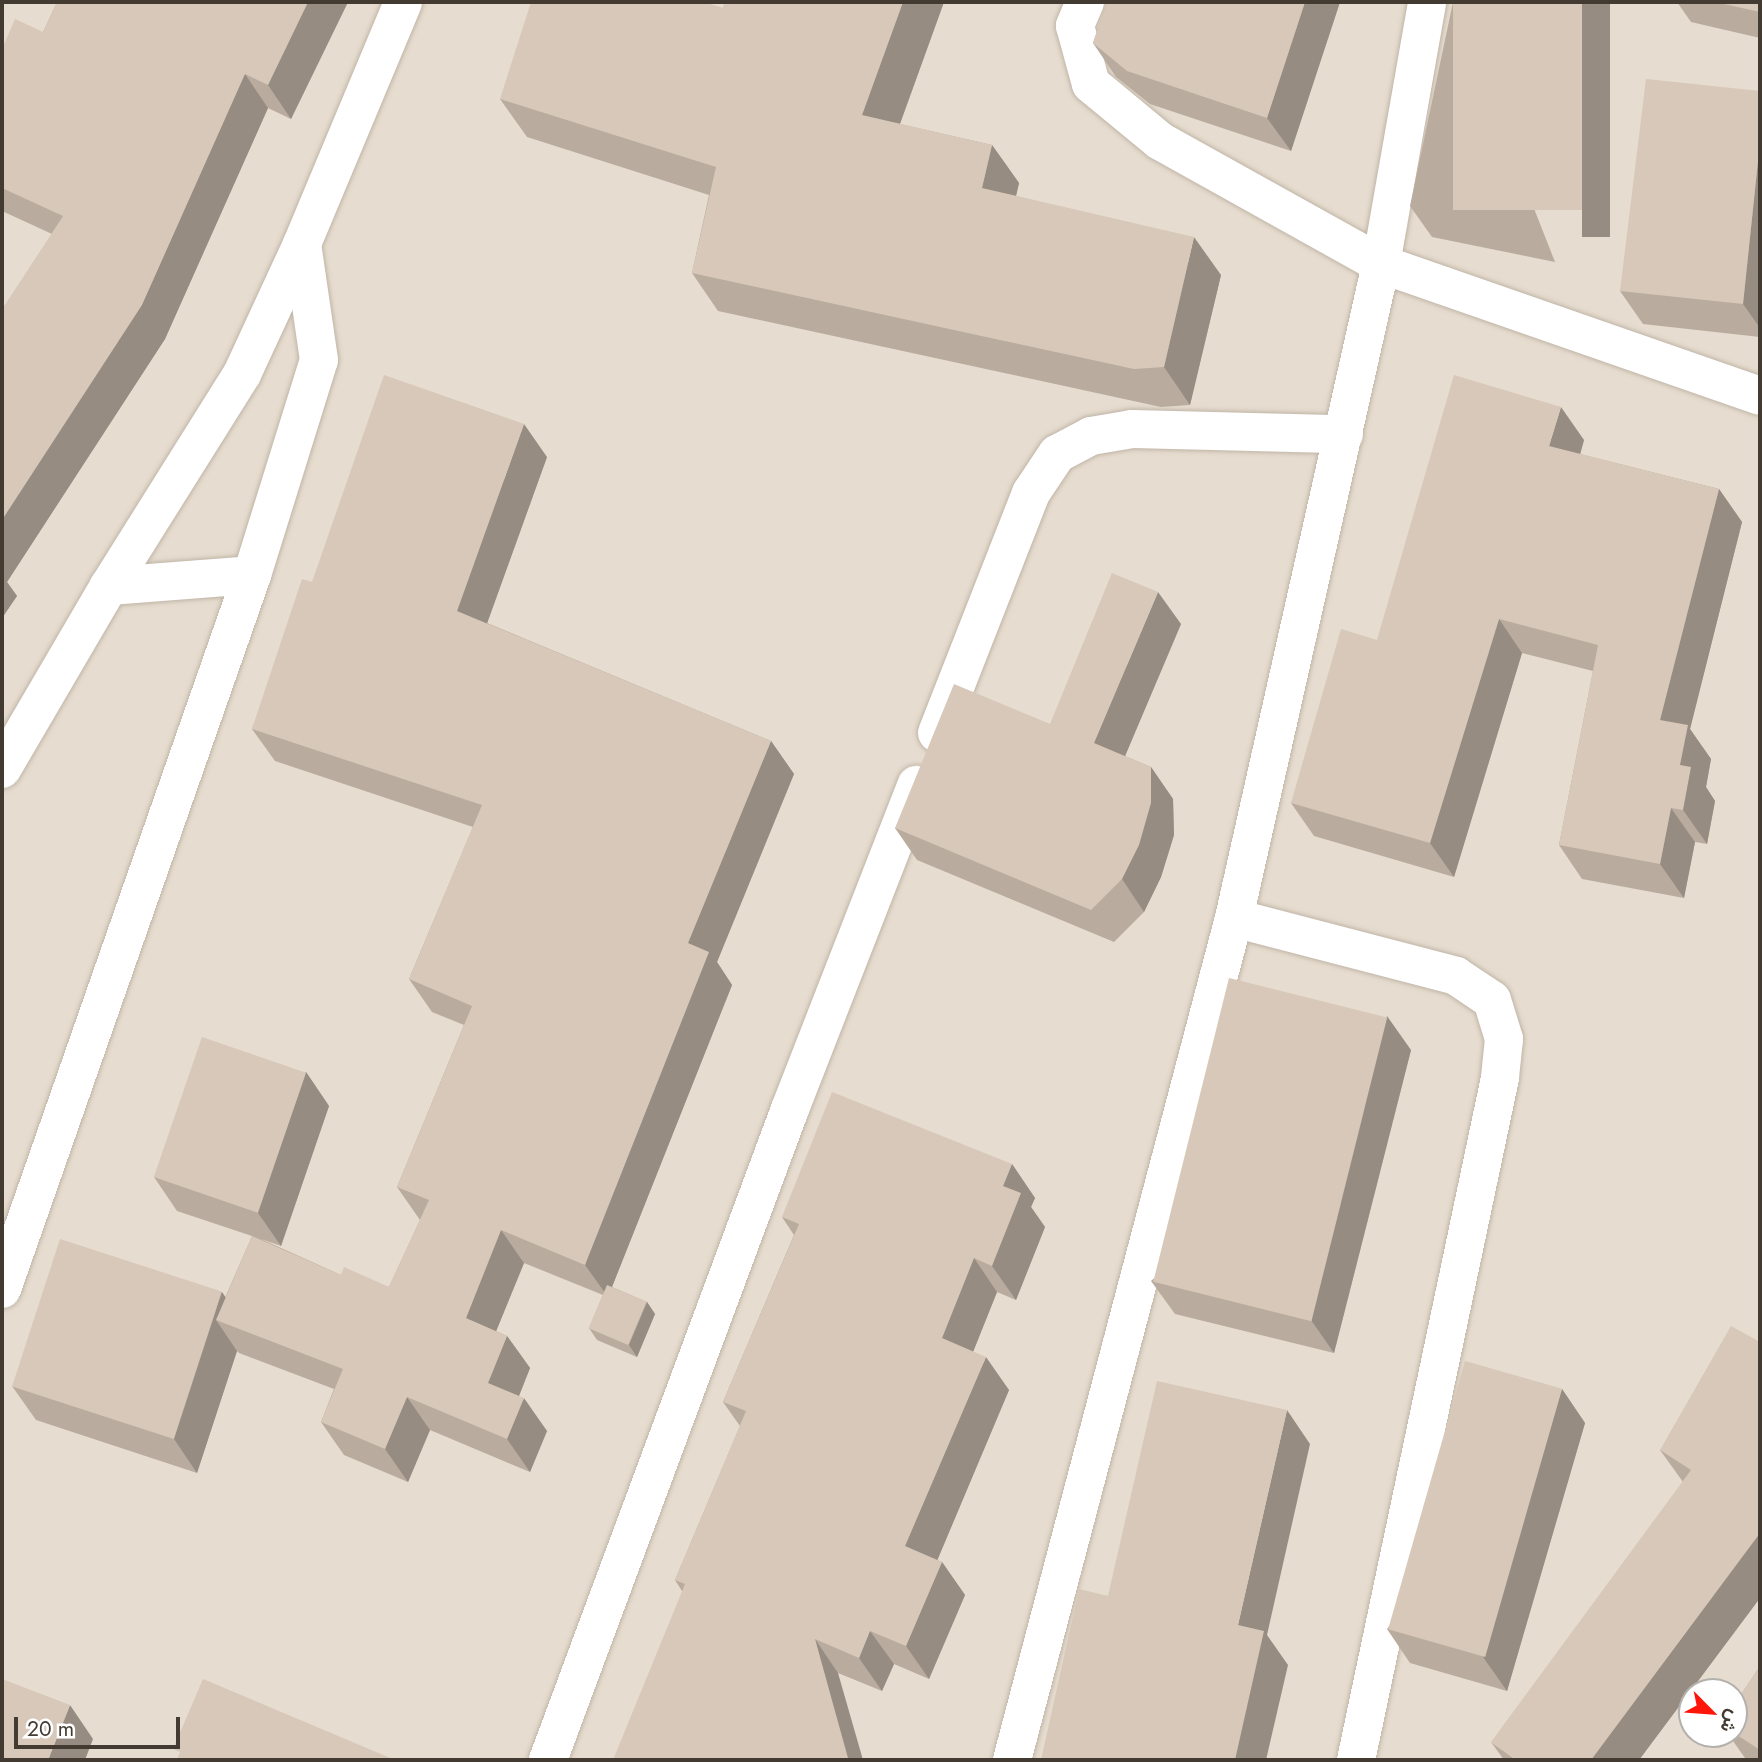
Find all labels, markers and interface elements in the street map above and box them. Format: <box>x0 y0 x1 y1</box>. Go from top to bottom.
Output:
north arrow <box>1678 1678 1748 1748</box>
scale bar <box>18 1702 184 1746</box>
text: ش <box>1714 1705 1748 1737</box>
text: 20 m <box>27 1714 74 1744</box>

